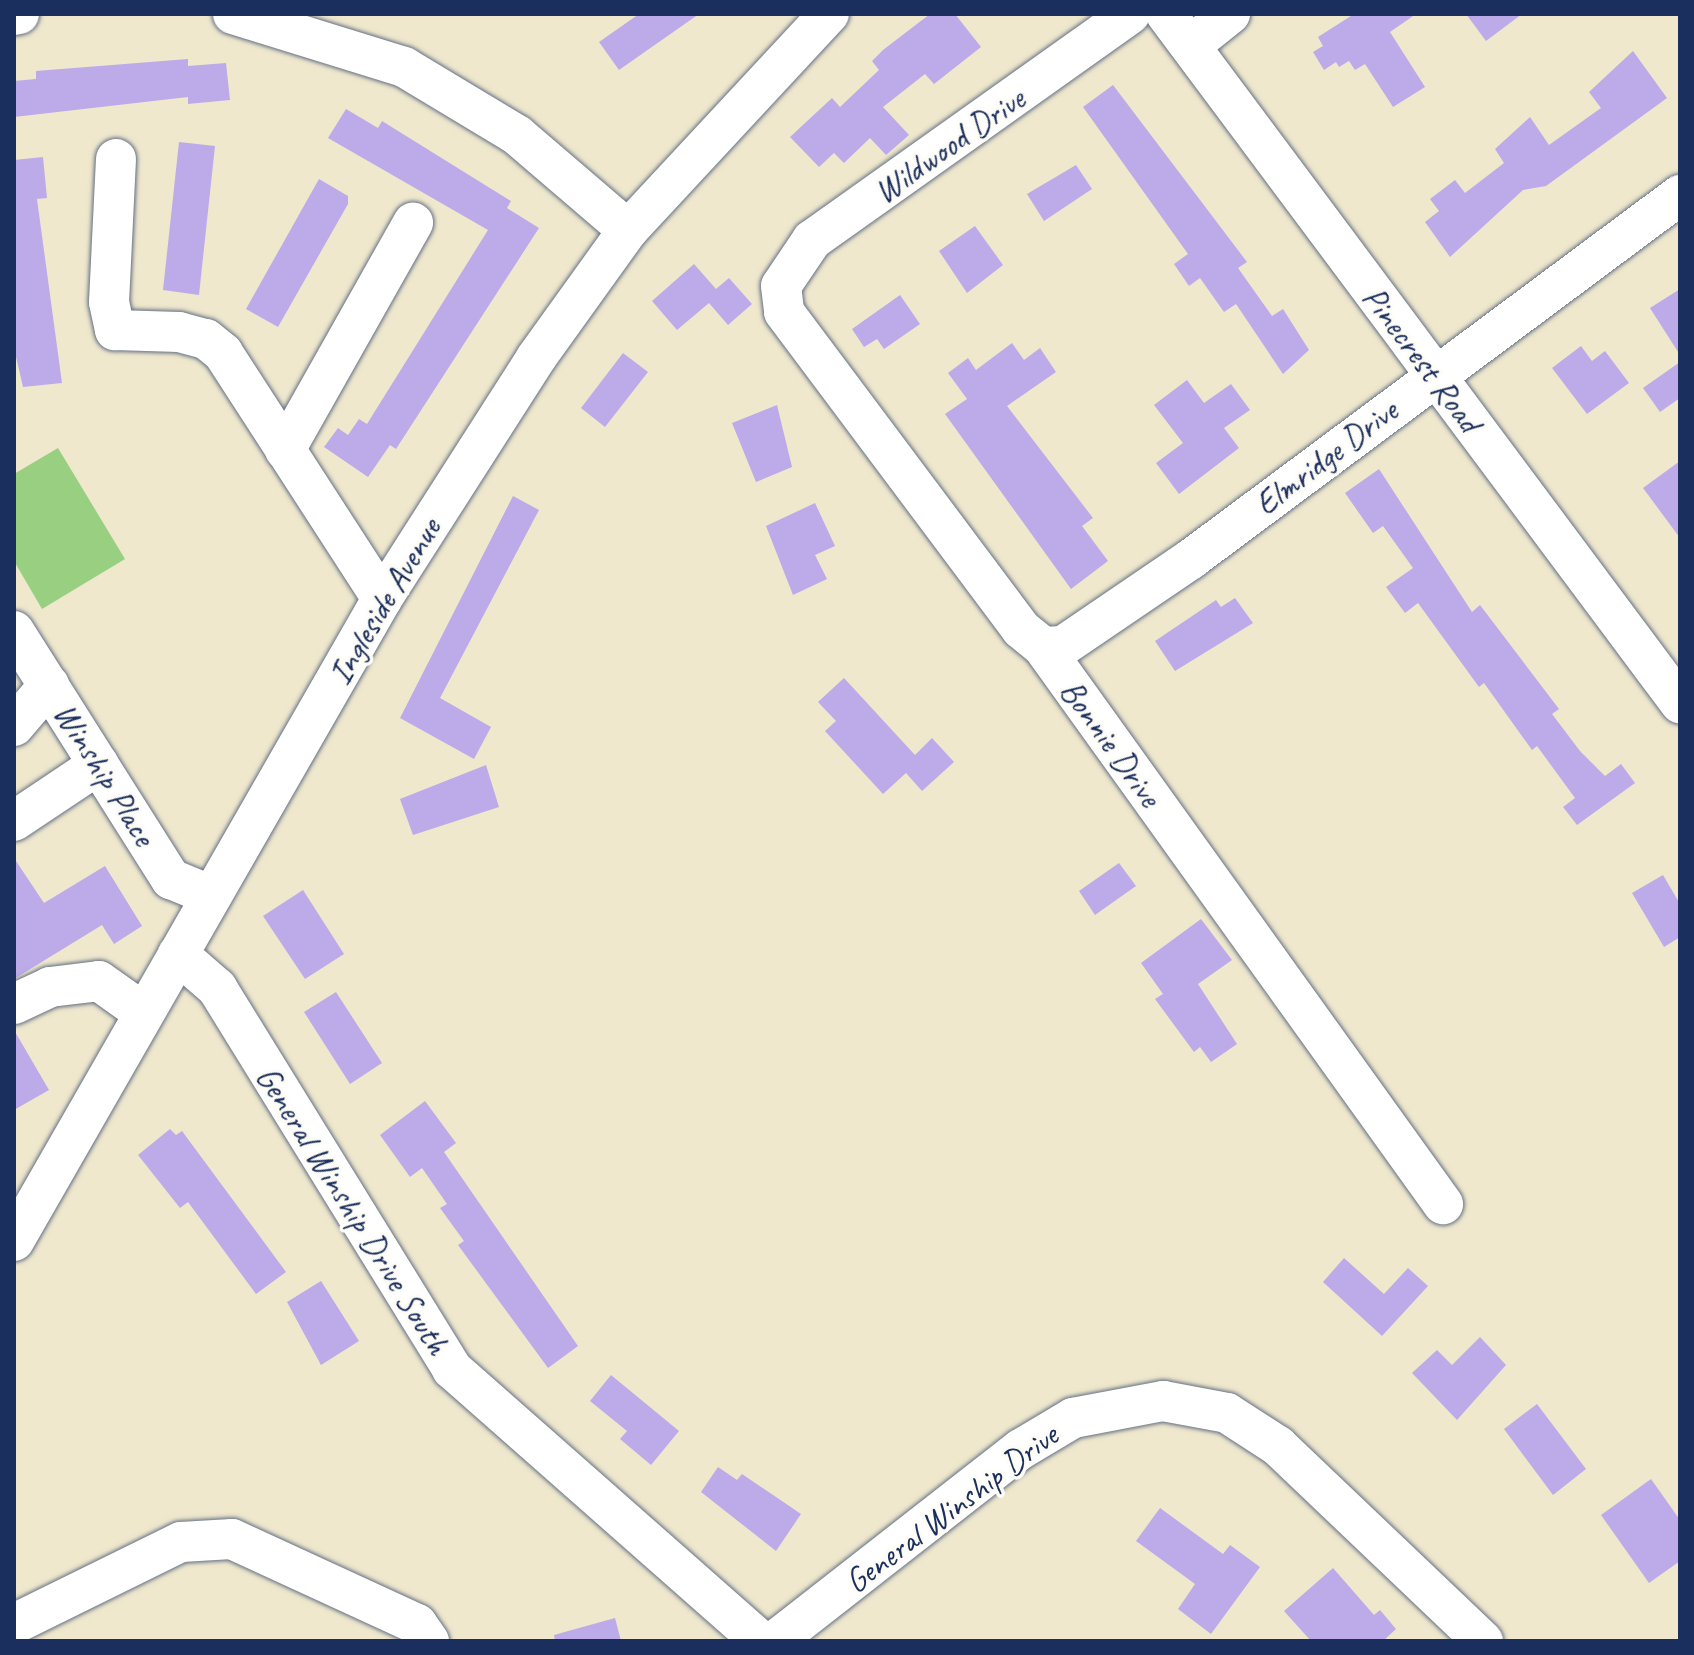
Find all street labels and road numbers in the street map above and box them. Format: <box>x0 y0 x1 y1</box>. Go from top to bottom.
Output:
street label: Wildwood Drive <box>866 78 1032 212</box>
street label: Pinecrest Road <box>1354 278 1490 440</box>
street label: Elmridge Drive <box>1246 390 1406 524</box>
street label: Ingleside Avenue <box>319 511 449 691</box>
street label: Bonnie Drive <box>1051 672 1171 814</box>
street label: Winship Place <box>45 695 165 853</box>
street label: General Winship Drive South <box>248 1058 458 1362</box>
street label: General Winship Drive <box>836 1414 1066 1602</box>

